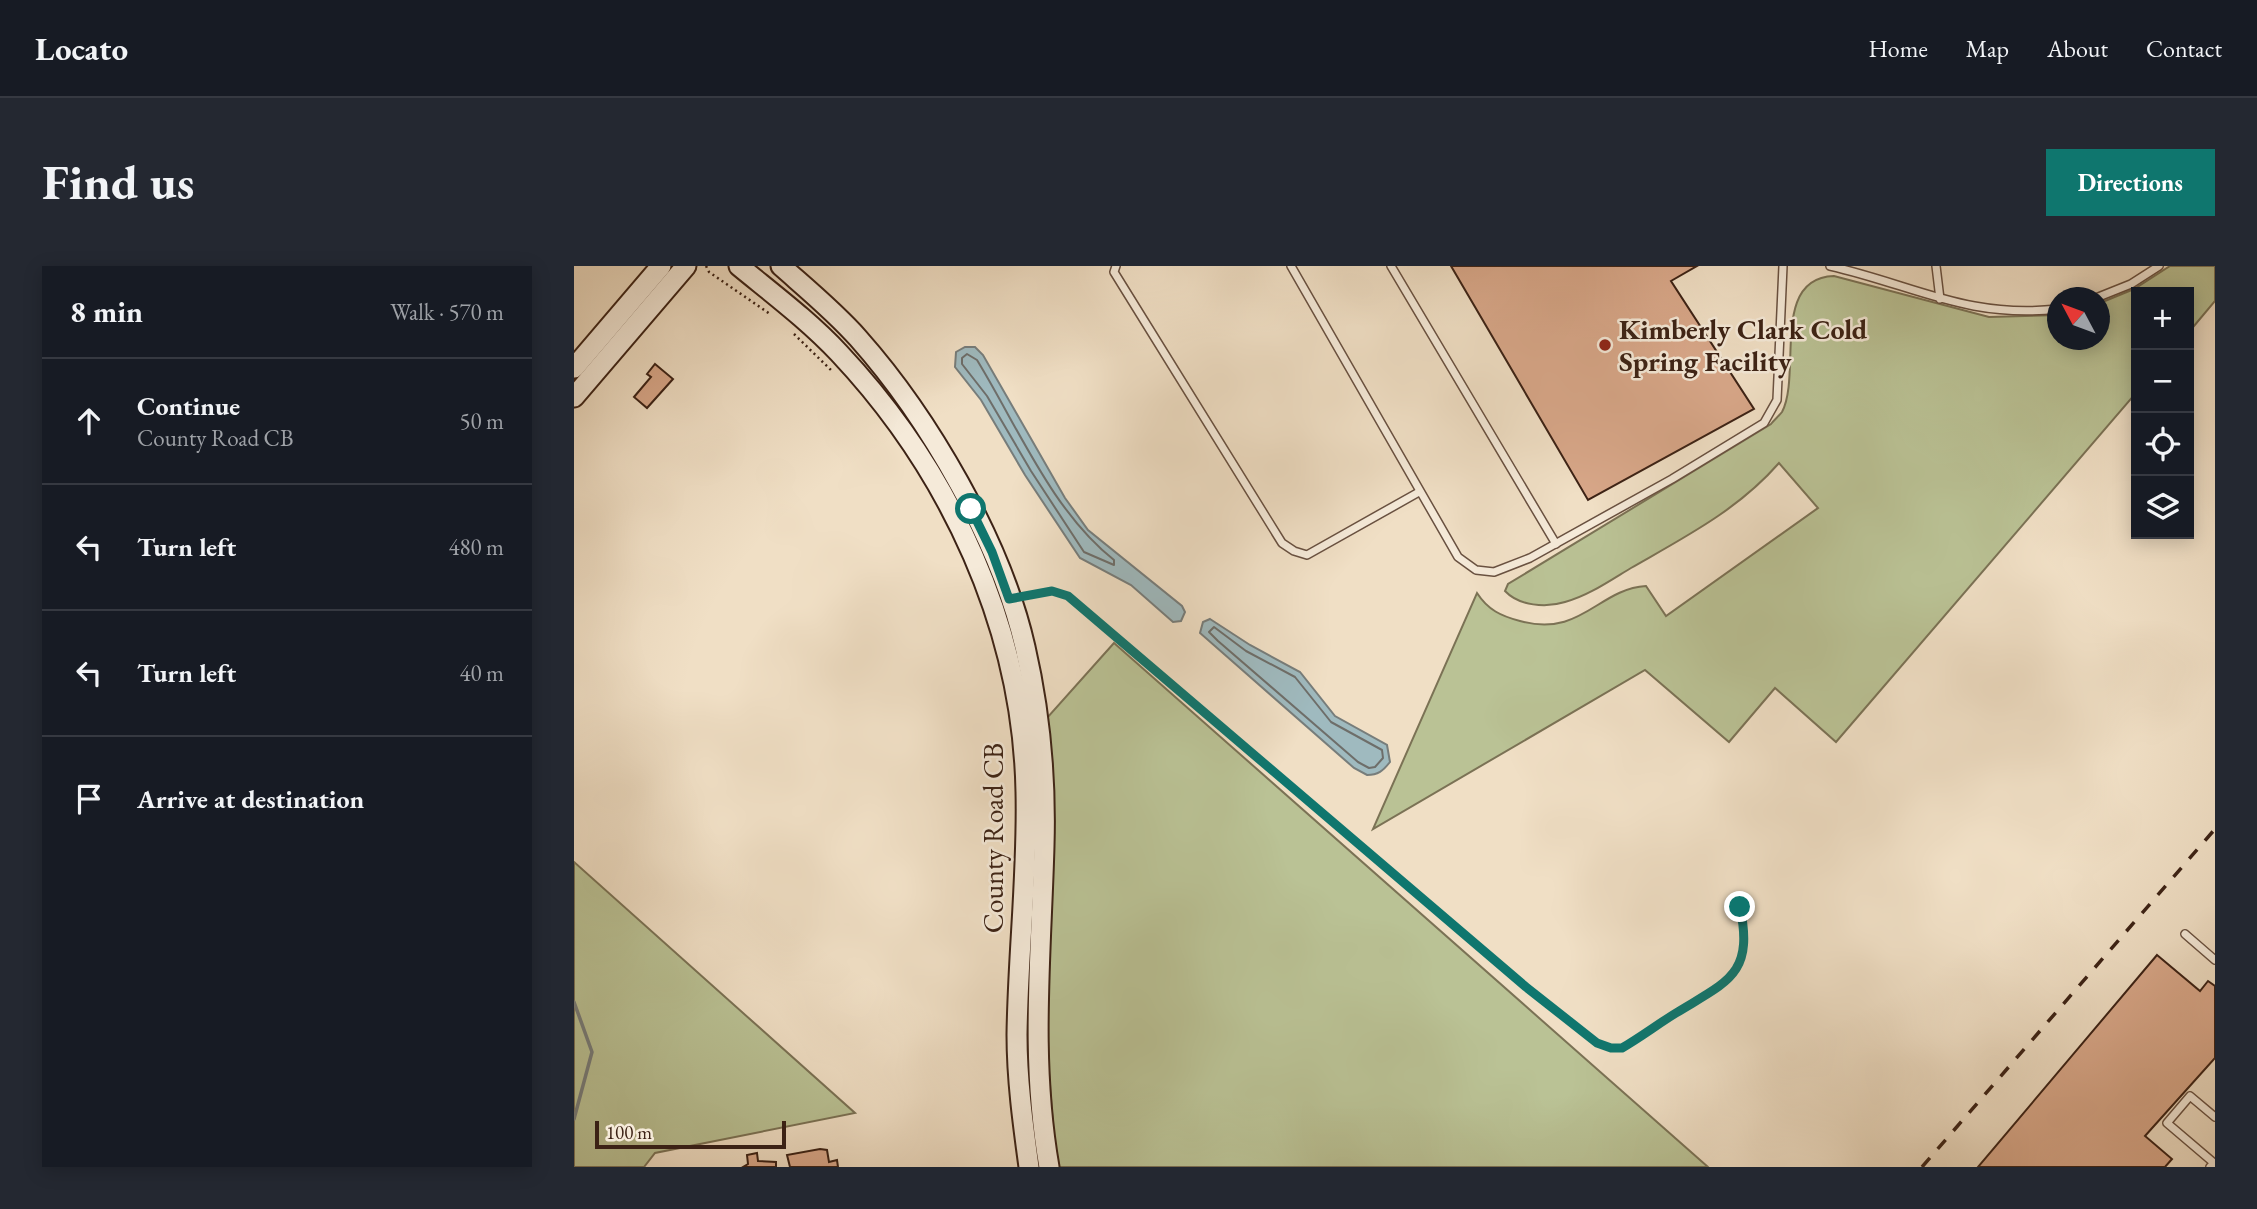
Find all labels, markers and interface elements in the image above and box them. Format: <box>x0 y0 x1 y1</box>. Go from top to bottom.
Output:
text: Locato <box>35 27 128 70</box>
text: Home <box>1868 33 1928 64</box>
text: Map <box>1966 33 2009 64</box>
text: About <box>2047 33 2108 64</box>
text: Contact <box>2146 33 2222 64</box>
button: Directions <box>2046 149 2215 216</box>
text: Find us <box>42 150 194 214</box>
north arrow <box>2047 287 2110 350</box>
map controls <box>2131 287 2194 539</box>
button: + <box>2131 287 2194 350</box>
text: 8 min <box>70 292 143 331</box>
text: Walk · 570 m <box>390 297 504 327</box>
place label: Kimberly Clark Cold Spring Facility <box>1619 311 1868 379</box>
marker: Kimberly Clark Cold Spring Facility <box>1597 337 1613 353</box>
button: − <box>2131 350 2194 413</box>
text: Continue <box>137 389 240 423</box>
icon: ahead <box>70 402 108 440</box>
text: 50 m <box>459 406 504 436</box>
button: locate <box>2131 413 2194 476</box>
text: County Road CB <box>137 423 293 453</box>
button: layers <box>2131 476 2194 539</box>
route start <box>955 493 986 524</box>
icon: left <box>70 528 108 566</box>
text: Turn left <box>137 530 236 564</box>
text: 480 m <box>448 532 504 562</box>
icon: left <box>70 654 108 692</box>
text: Turn left <box>137 656 236 690</box>
text: 40 m <box>459 658 504 688</box>
street label: County Road CB <box>975 743 1011 933</box>
icon: arrive <box>70 780 108 818</box>
text: Arrive at destination <box>137 782 364 816</box>
route end <box>1724 891 1755 922</box>
scale bar <box>595 1118 786 1150</box>
text: 100 m <box>606 1120 652 1145</box>

